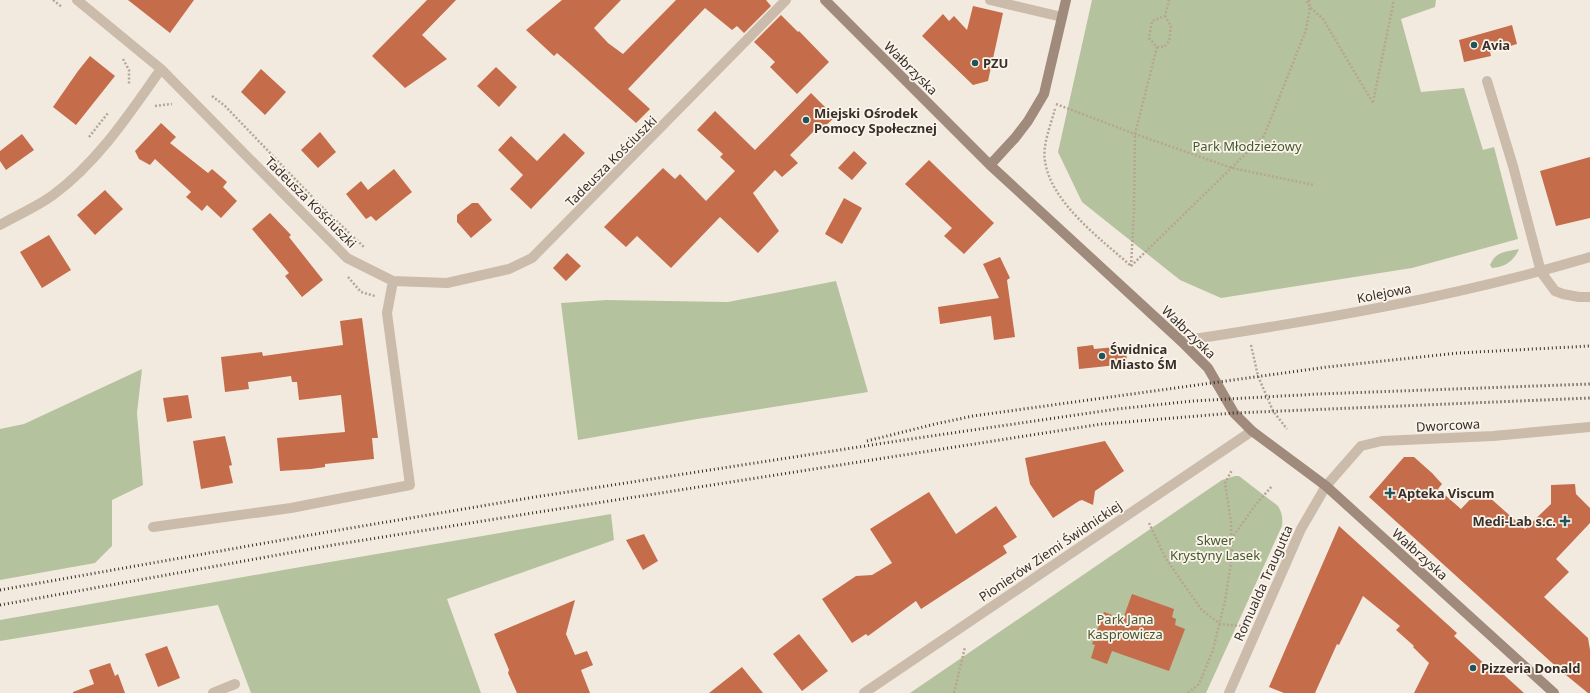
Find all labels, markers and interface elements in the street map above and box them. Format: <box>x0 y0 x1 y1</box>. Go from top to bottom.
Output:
place label: Avia <box>1482 36 1510 54</box>
street label: Wałbrzyska <box>880 37 942 99</box>
marker: Avia <box>1469 40 1479 50</box>
place label: PZU <box>983 54 1008 72</box>
marker: PZU <box>970 58 980 68</box>
place label: Miejski Ośrodek Pomocy Społecznej <box>814 104 937 137</box>
street label: Tadeusza Kościuszki <box>561 111 661 211</box>
marker: Miejski Ośrodek Pomocy Społecznej <box>801 115 811 125</box>
park label: Park Młodzieżowy <box>1192 137 1302 155</box>
street label: Tadeusza Kościuszki <box>261 152 361 252</box>
street label: Kolejowa <box>1355 279 1413 307</box>
street label: Wałbrzyska <box>1158 302 1220 362</box>
place label: Świdnica Miasto ŚM <box>1110 340 1177 373</box>
marker: Świdnica Miasto ŚM <box>1097 351 1107 361</box>
street label: Dworcowa <box>1416 414 1480 436</box>
place label: Apteka Viscum <box>1398 484 1495 502</box>
marker: Apteka Viscum <box>1385 488 1395 498</box>
street label: Pionierów Ziemi Świdnickiej <box>975 496 1125 606</box>
place label: Medi-Lab s.c. <box>1473 512 1556 530</box>
marker: Medi-Lab s.c. <box>1559 515 1571 527</box>
street label: Romualda Traugutta <box>1229 522 1297 644</box>
street label: Wałbrzyska <box>1388 524 1452 584</box>
park label: Skwer Krystyny Lasek <box>1170 531 1260 564</box>
park label: Park Jana Kasprowicza <box>1087 610 1163 643</box>
place label: Pizzeria Donald <box>1481 659 1580 677</box>
marker: Pizzeria Donald <box>1468 663 1478 673</box>

